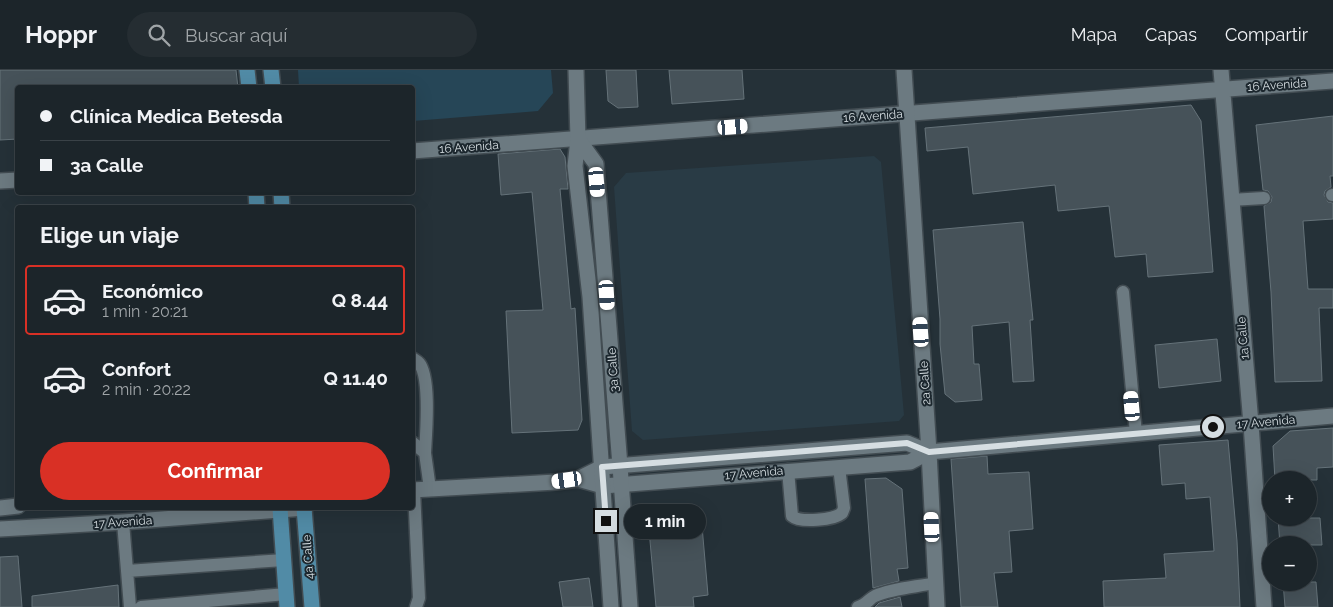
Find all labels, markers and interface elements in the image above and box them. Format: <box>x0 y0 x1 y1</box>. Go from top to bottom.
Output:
search box <box>127 12 477 57</box>
text: Hoppr <box>25 20 97 49</box>
icon: search <box>145 21 173 49</box>
text: Buscar aquí <box>185 24 287 46</box>
text: Mapa <box>1071 24 1117 45</box>
text: Capas <box>1145 24 1197 45</box>
text: Compartir <box>1225 24 1308 45</box>
street label: 16 Avenida <box>1247 76 1307 94</box>
text: Clínica Medica Betesda <box>70 105 283 127</box>
street label: 16 Avenida <box>843 107 903 125</box>
car <box>717 118 748 136</box>
street label: 16 Avenida <box>439 138 499 156</box>
text: 3a Calle <box>70 154 143 176</box>
car <box>588 166 605 198</box>
text: Elige un viaje <box>40 222 179 248</box>
icon: car <box>42 278 87 323</box>
text: Económico <box>102 280 203 302</box>
car <box>598 280 615 310</box>
text: Q 8.44 <box>332 289 388 311</box>
text: 1 min · 20:21 <box>102 302 188 321</box>
street label: 1a Calle <box>1234 316 1252 360</box>
car <box>912 317 929 347</box>
street label: 3a Calle <box>604 347 622 393</box>
icon: car <box>42 356 87 401</box>
text: Confort <box>102 358 171 380</box>
street label: 2a Calle <box>916 360 934 406</box>
text: Q 11.40 <box>324 367 388 389</box>
text: 2 min · 20:22 <box>102 380 191 399</box>
car <box>1123 390 1140 422</box>
street label: 17 Avenida <box>1236 412 1296 432</box>
route start <box>1202 416 1224 438</box>
button: Confirmar <box>40 442 390 500</box>
street label: 17 Avenida <box>724 463 784 483</box>
car <box>551 470 582 490</box>
map controls <box>1262 471 1317 591</box>
button: + <box>1262 471 1317 526</box>
callout: 1 min <box>624 504 706 538</box>
route end <box>595 510 617 532</box>
text: 1 min <box>645 512 685 531</box>
car <box>923 512 940 542</box>
street label: 17 Avenida <box>93 513 153 531</box>
street label: 4a Calle <box>299 534 317 580</box>
button: − <box>1262 536 1317 591</box>

